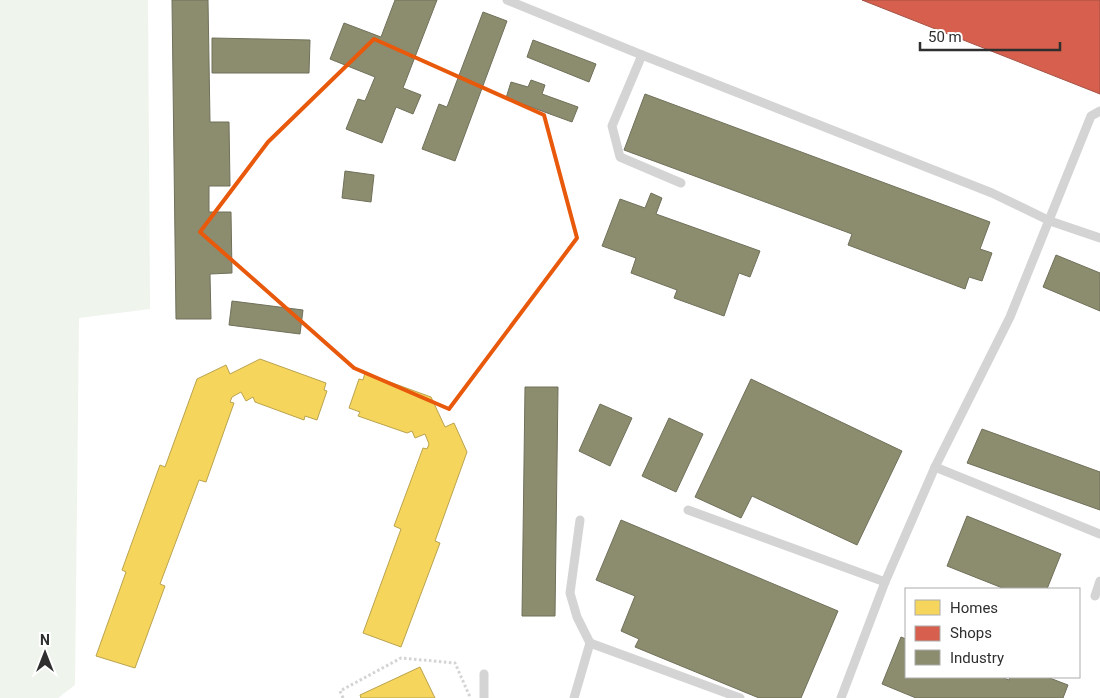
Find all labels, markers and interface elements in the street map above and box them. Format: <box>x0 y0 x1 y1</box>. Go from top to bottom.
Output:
scale bar <box>920 20 1060 52</box>
text: 50 m <box>928 28 962 46</box>
legend <box>905 588 1080 678</box>
text: Homes <box>950 599 998 617</box>
text: Shops <box>950 624 992 642</box>
north arrow <box>20 628 70 678</box>
text: N <box>40 632 50 648</box>
text: Industry <box>950 649 1004 667</box>

